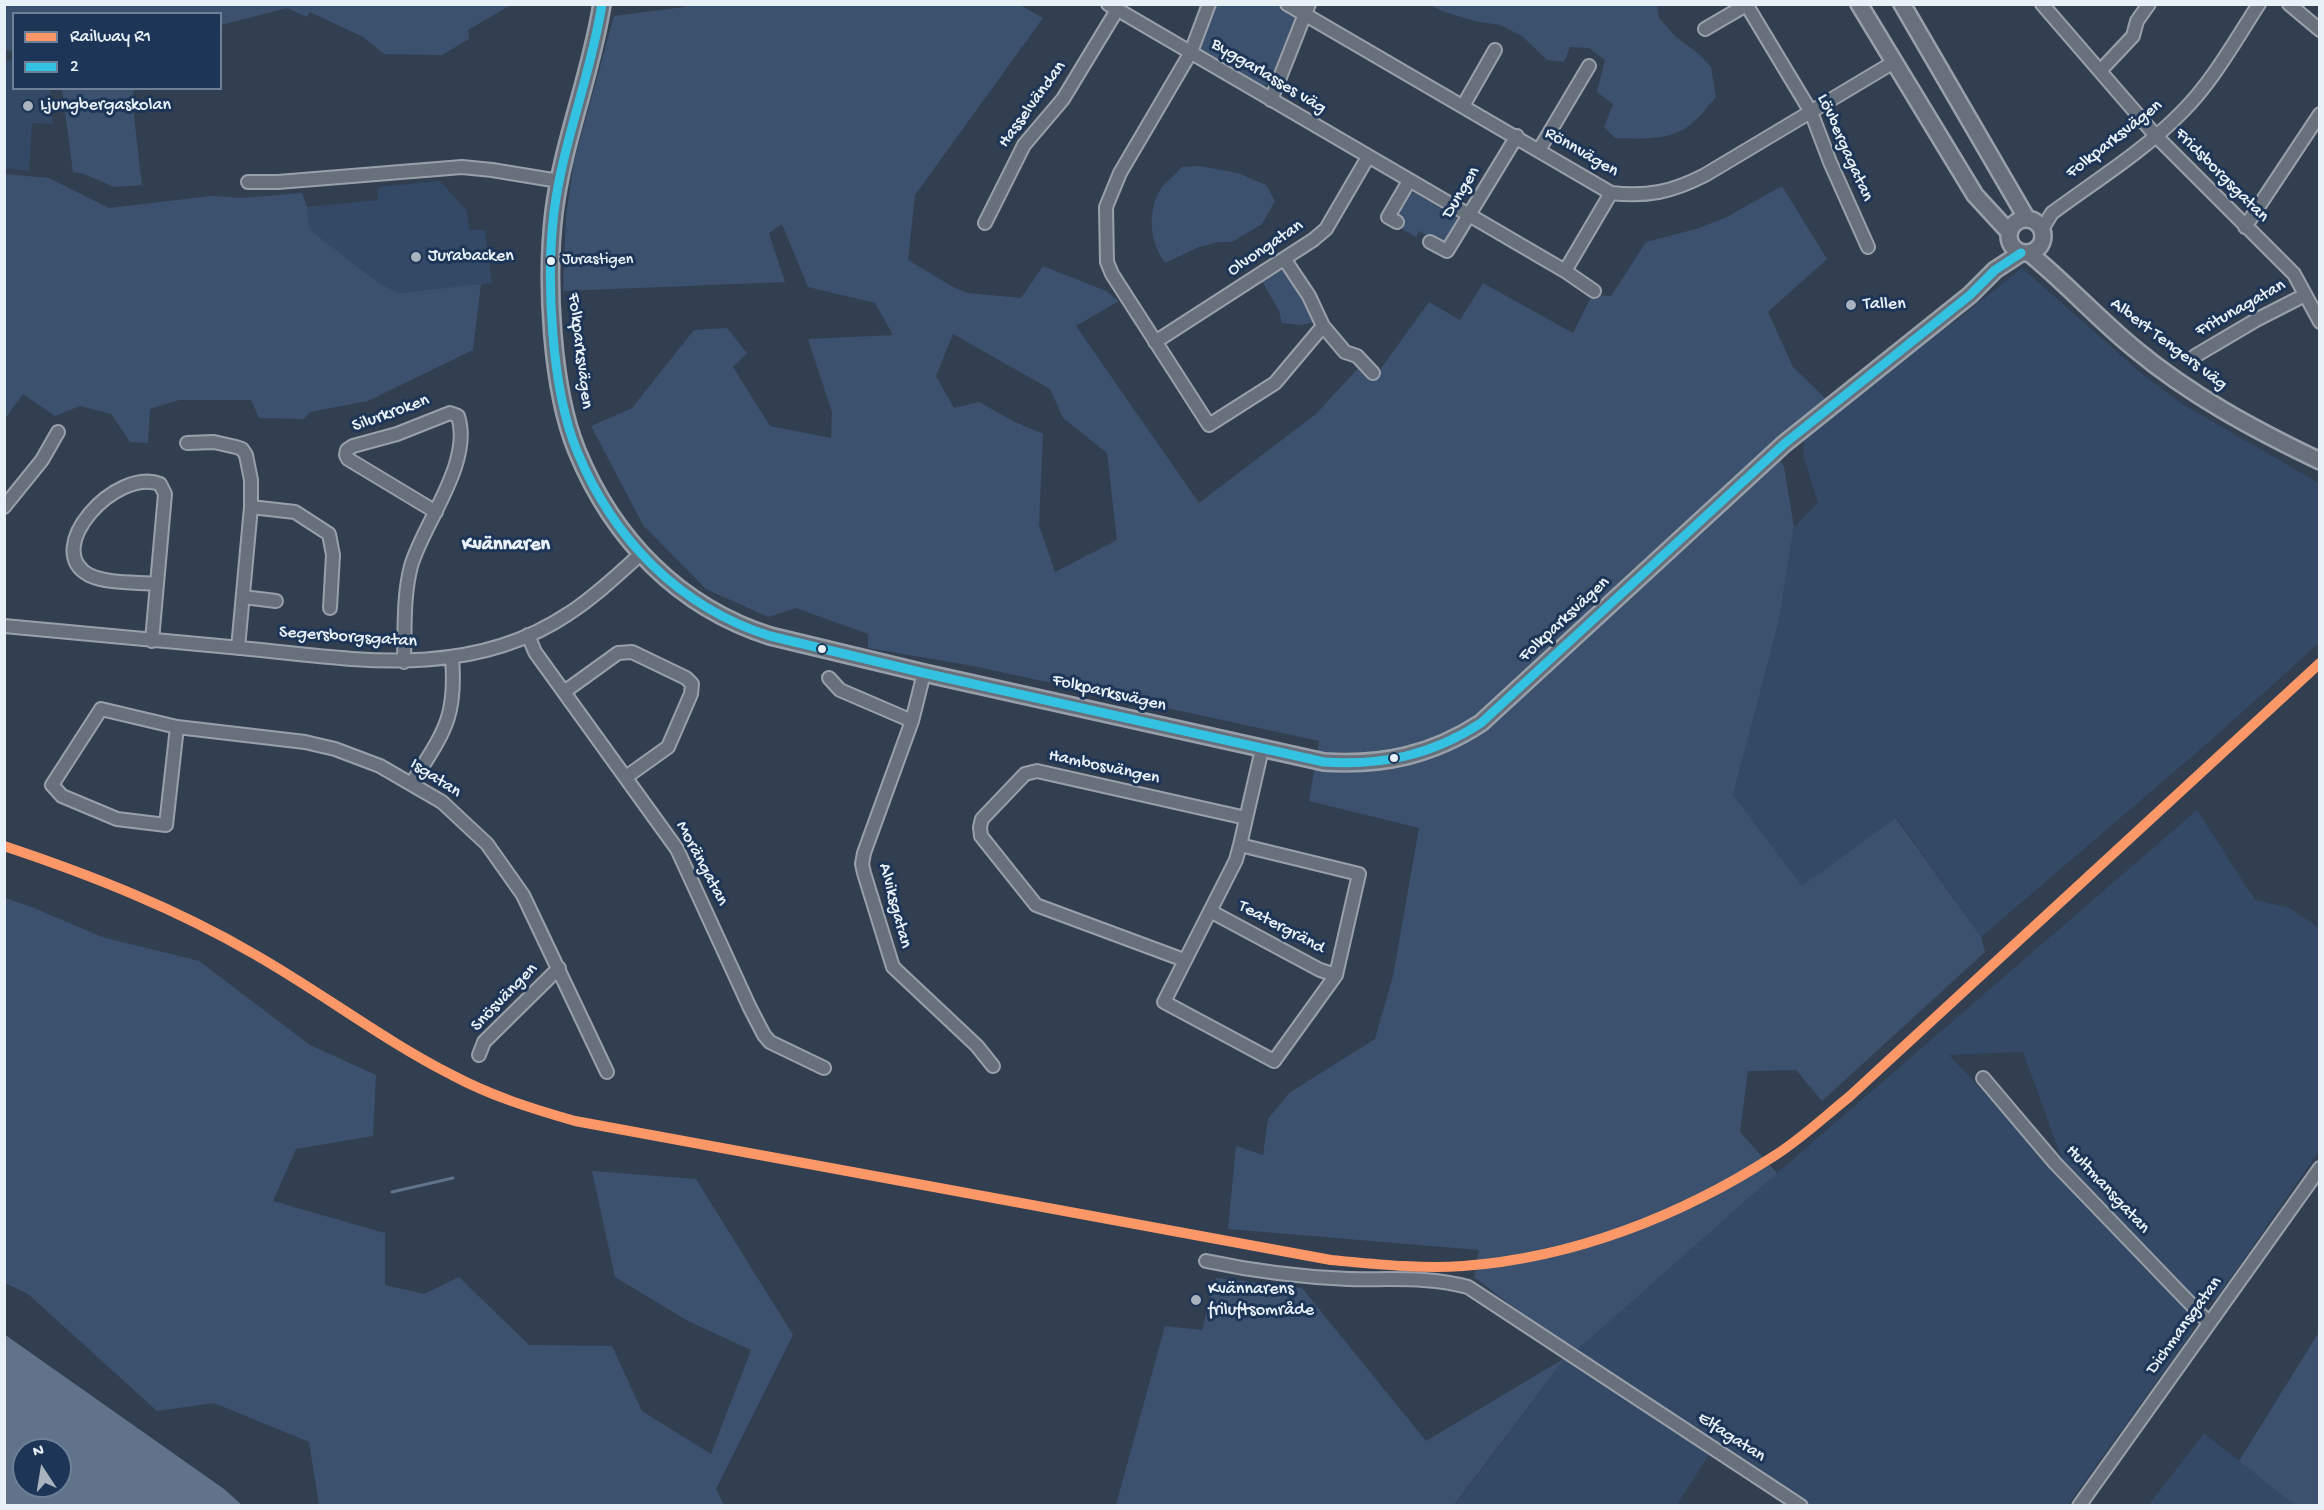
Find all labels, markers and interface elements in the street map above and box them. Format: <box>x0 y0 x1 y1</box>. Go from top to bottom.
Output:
legend <box>12 12 222 90</box>
text: Railway R1 <box>70 27 151 48</box>
street label: Byggarlasses väg <box>1207 34 1329 120</box>
text: 2 <box>70 57 79 78</box>
street label: Hasselvändan <box>994 57 1072 153</box>
street label: Lövbergagatan <box>1811 91 1877 205</box>
place label: Ljungbergaskolan <box>40 95 171 117</box>
street label: Folkparksvägen <box>2062 96 2168 184</box>
marker: Ljungbergaskolan <box>21 99 35 113</box>
street label: Rönnvägen <box>1540 123 1622 183</box>
street label: Fridsborgsgatan <box>2169 124 2273 228</box>
street label: Dungen <box>1438 163 1486 223</box>
street label: Olvongatan <box>1224 216 1308 282</box>
place label: Jurabacken <box>428 246 514 268</box>
marker: Jurabacken <box>409 250 423 264</box>
place label: Jurastigen <box>562 251 633 271</box>
marker: Jurastigen <box>545 255 557 267</box>
street label: Fritunagatan <box>2192 275 2290 343</box>
street label: Folkparksvägen <box>561 292 597 410</box>
place label: Tallen <box>1863 294 1906 316</box>
street label: Albert Tengers väg <box>2105 294 2231 396</box>
marker: Tallen <box>1844 298 1858 312</box>
street label: Silurkroken <box>349 390 433 438</box>
district label: Kvännaren <box>462 534 550 558</box>
street label: Folkparksvägen <box>1515 572 1615 668</box>
street label: Segersborgsgatan <box>278 622 418 654</box>
unlabelled marker <box>816 643 828 655</box>
street label: Folkparksvägen <box>1050 670 1168 718</box>
street label: Hambosvängen <box>1046 746 1162 790</box>
unlabelled marker <box>1388 752 1400 764</box>
street label: Isgatan <box>405 754 465 804</box>
street label: Morängatan <box>670 818 732 910</box>
street label: Alviksgatan <box>872 861 916 951</box>
street label: Teatergränd <box>1234 896 1328 960</box>
street label: Snösvängen <box>467 959 543 1037</box>
street label: Hultmansgatan <box>2060 1141 2154 1239</box>
street label: Dichmansgatan <box>2142 1273 2228 1379</box>
place label: Kvännarens friluftsområde <box>1208 1279 1314 1322</box>
marker: Kvännarens friluftsområde <box>1189 1293 1203 1307</box>
street label: Elfagatan <box>1693 1408 1769 1468</box>
north arrow <box>12 1438 72 1498</box>
text: N <box>31 1441 46 1462</box>

